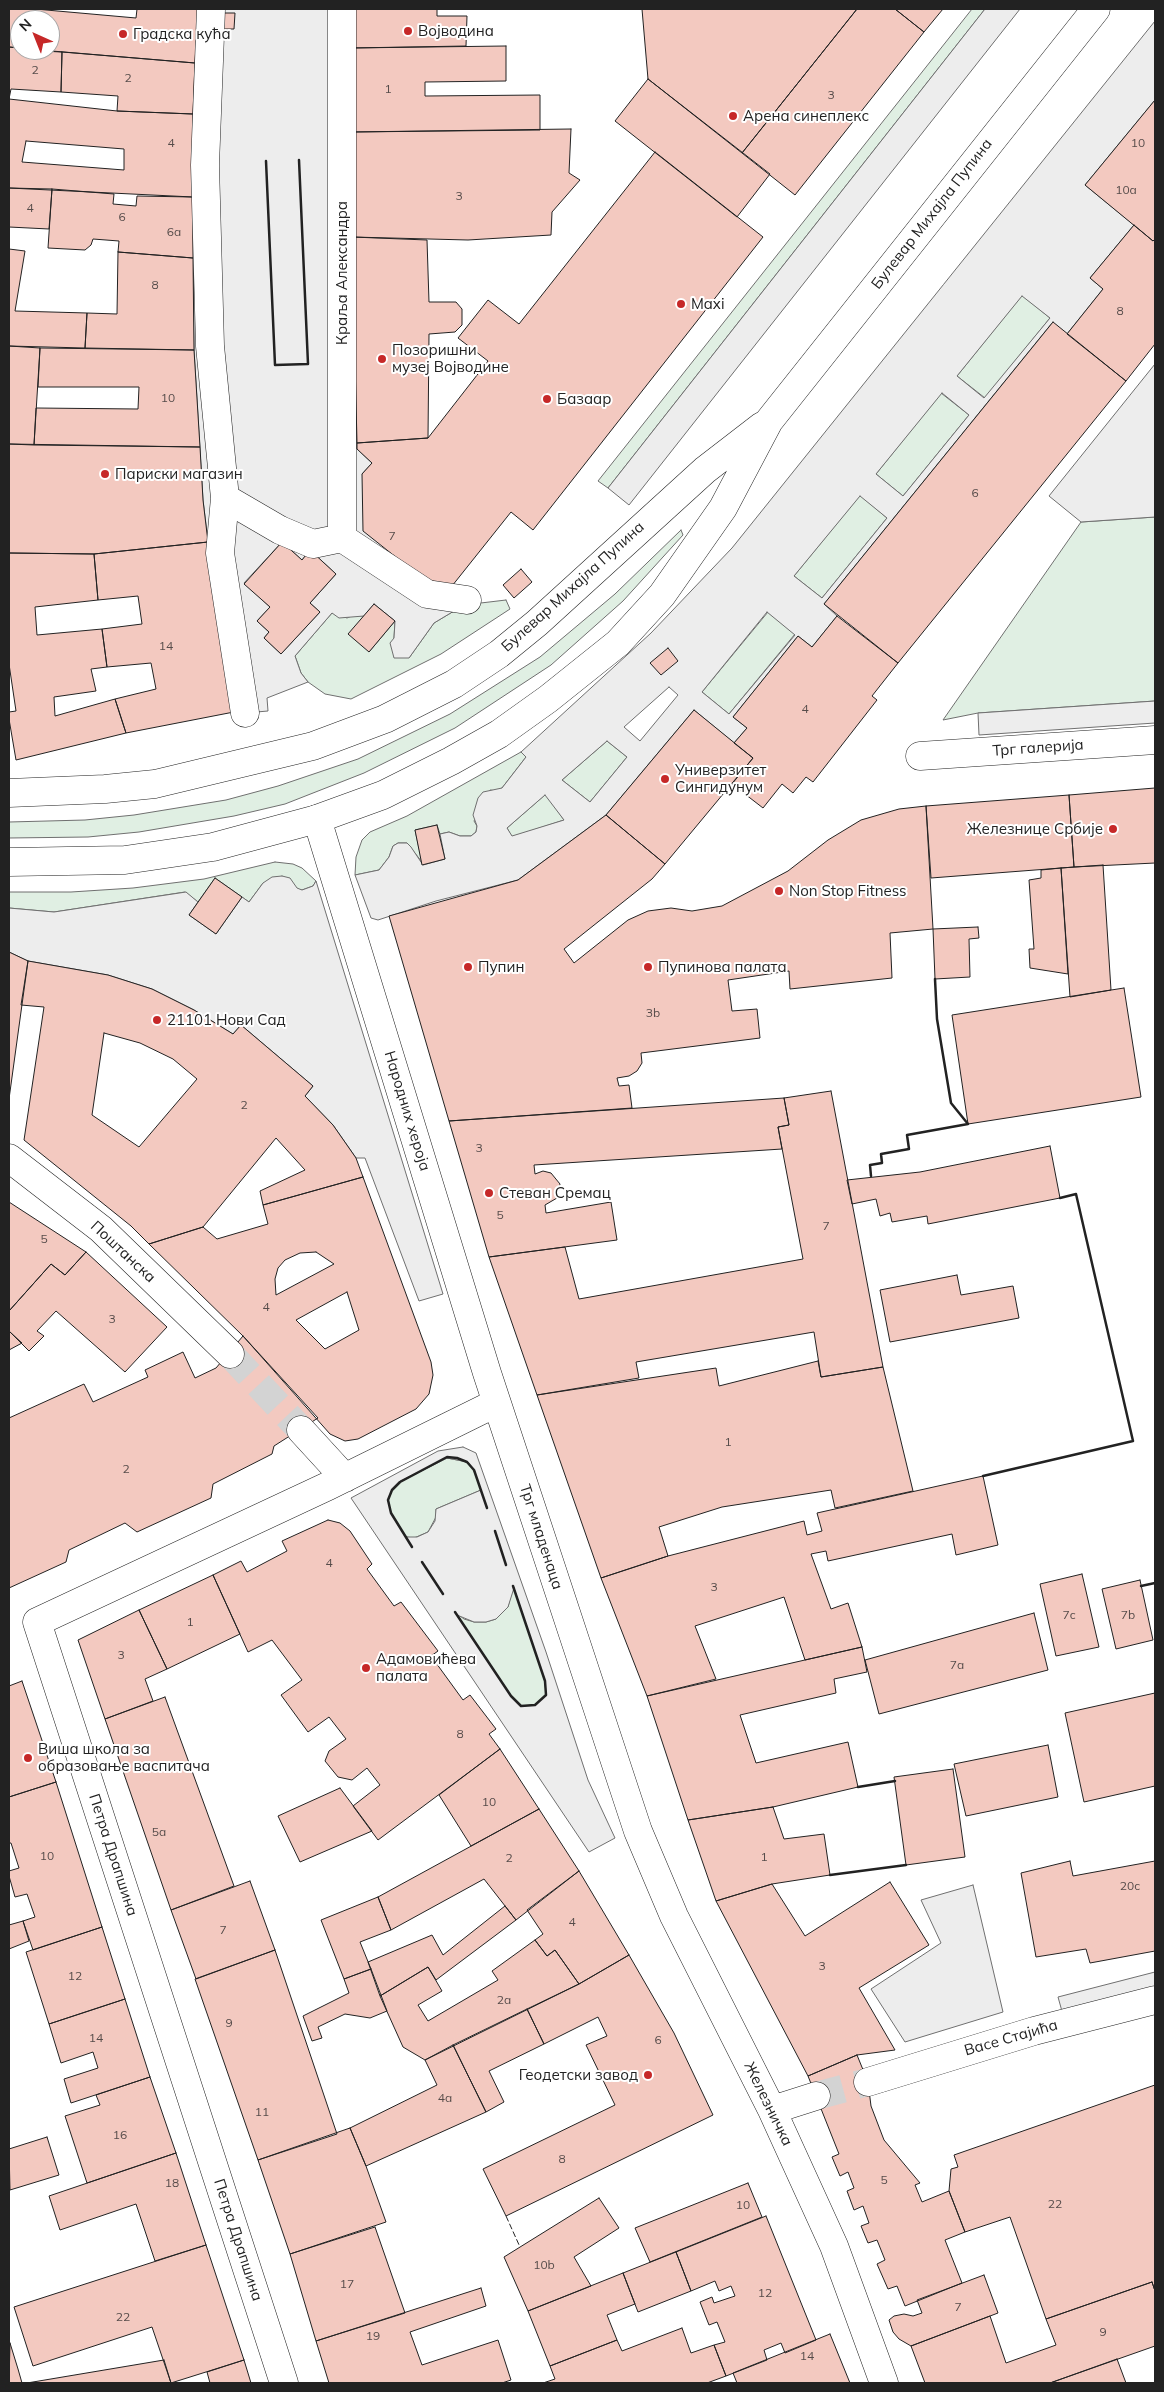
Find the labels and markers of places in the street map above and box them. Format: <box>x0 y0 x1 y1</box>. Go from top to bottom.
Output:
place label: Војводина <box>418 22 494 40</box>
place label: Градска кућа <box>133 25 231 43</box>
marker: Војводина <box>402 25 414 37</box>
marker: Градска кућа <box>117 28 129 40</box>
place label: Арена синеплекс <box>743 107 869 125</box>
marker: Арена синеплекс <box>727 110 739 122</box>
place label: Maxi <box>691 295 724 313</box>
marker: Maxi <box>675 298 687 310</box>
place label: Позоришни музеј Војводине <box>392 341 509 376</box>
marker: Позоришни музеј Војводине <box>376 353 388 365</box>
place label: Базаар <box>557 390 611 408</box>
marker: Базаар <box>541 393 553 405</box>
place label: Париски магазин <box>115 465 243 483</box>
marker: Париски магазин <box>99 468 111 480</box>
place label: Универзитет Сингидунум <box>675 761 766 796</box>
marker: Универзитет Сингидунум <box>659 773 671 785</box>
place label: Железнице Србије <box>967 820 1103 838</box>
marker: Железнице Србије <box>1107 823 1119 835</box>
place label: Non Stop Fitness <box>789 882 907 900</box>
marker: Non Stop Fitness <box>773 885 785 897</box>
place label: Пупин <box>478 958 524 976</box>
place label: Пупинова палата <box>658 958 787 976</box>
marker: Пупин <box>462 961 474 973</box>
marker: Пупинова палата <box>642 961 654 973</box>
place label: 21101 Нови Сад <box>167 1011 286 1029</box>
marker: 21101 Нови Сад <box>151 1014 163 1026</box>
place label: Стеван Сремац <box>499 1184 611 1202</box>
marker: Стеван Сремац <box>483 1187 495 1199</box>
place label: Адамовићева палата <box>376 1650 476 1685</box>
marker: Адамовићева палата <box>360 1662 372 1674</box>
place label: Виша школа за образовање васпитача <box>38 1740 210 1775</box>
marker: Виша школа за образовање васпитача <box>22 1752 34 1764</box>
place label: Геодетски завод <box>519 2066 638 2084</box>
marker: Геодетски завод <box>642 2069 654 2081</box>

